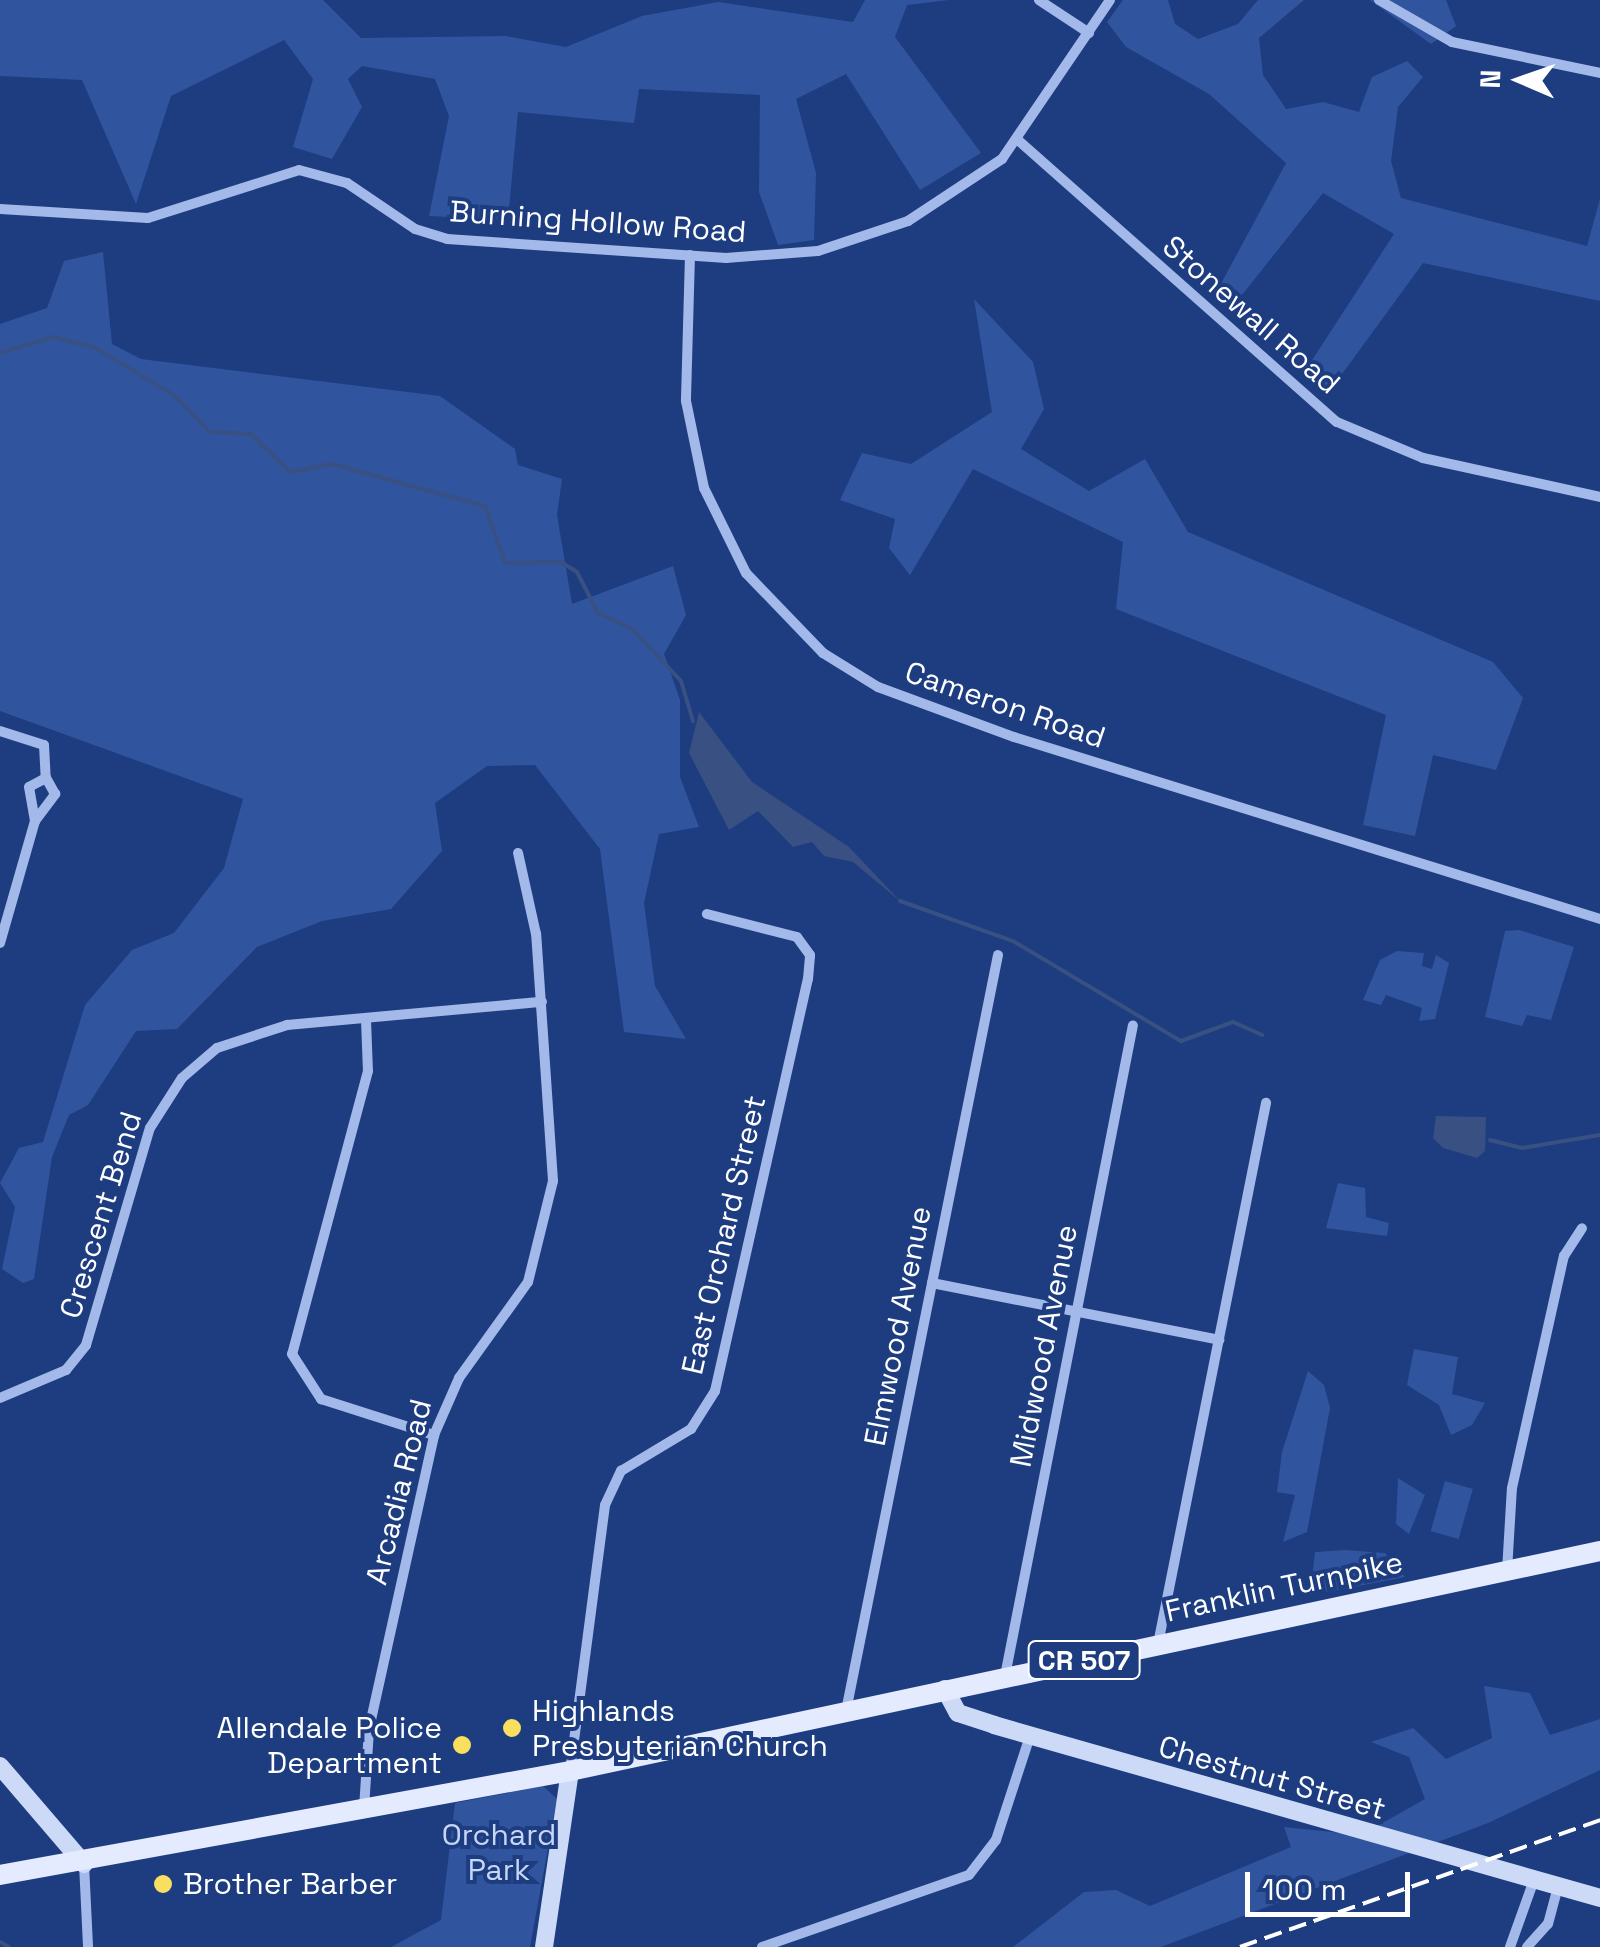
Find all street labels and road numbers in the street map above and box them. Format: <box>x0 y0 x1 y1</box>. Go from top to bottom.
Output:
street label: Burning Hollow Road <box>449 194 747 250</box>
street label: Stonewall Road <box>1155 228 1347 402</box>
street label: Cameron Road <box>900 654 1110 756</box>
street label: East Orchard Street <box>674 1092 774 1378</box>
street label: Crescent Bend <box>52 1107 150 1323</box>
street label: Elmwood Avenue <box>857 1203 939 1449</box>
street label: Midwood Avenue <box>1003 1222 1085 1470</box>
street label: Arcadia Road <box>359 1396 439 1588</box>
street label: Franklin Turnpike <box>1162 1544 1406 1630</box>
road number: CR 507 <box>1026 1637 1142 1683</box>
street label: Chestnut Street <box>1154 1728 1390 1828</box>

